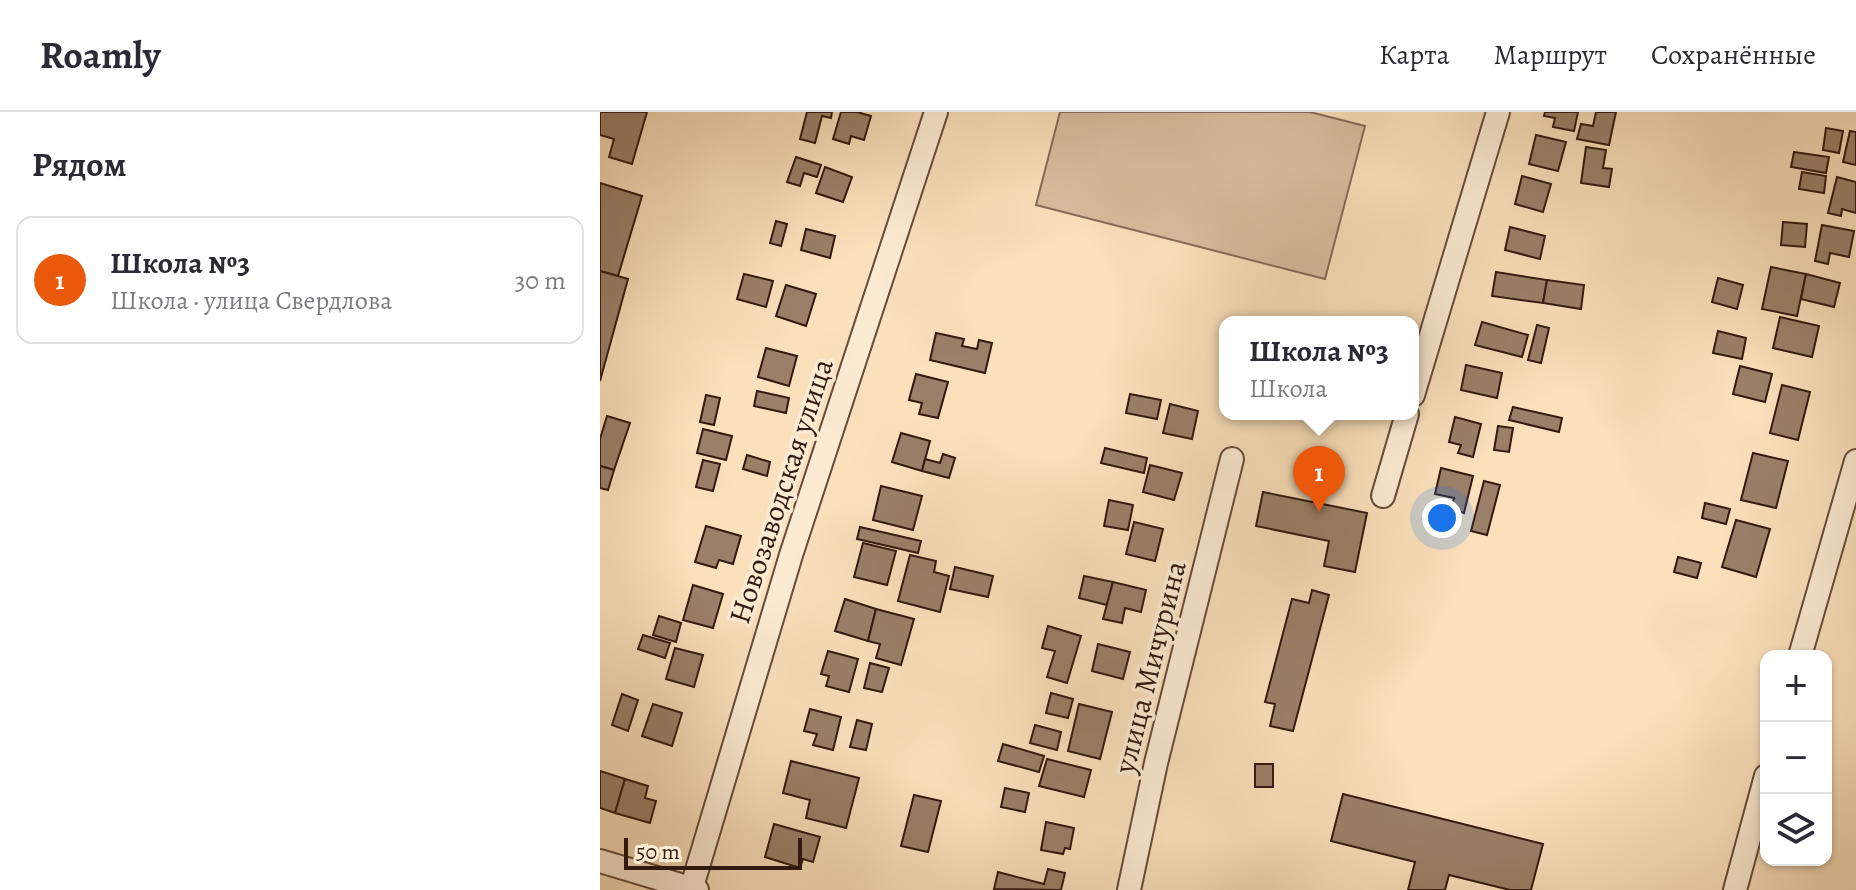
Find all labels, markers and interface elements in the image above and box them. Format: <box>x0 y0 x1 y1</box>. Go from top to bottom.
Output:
text: Roamly <box>40 29 161 81</box>
text: Карта <box>1379 36 1450 74</box>
text: Маршрут <box>1494 36 1607 74</box>
text: Сохранённые <box>1651 36 1816 74</box>
text: Рядом <box>32 141 126 188</box>
text: Школа №3 <box>110 243 250 283</box>
text: 1 <box>55 263 65 298</box>
text: 30 m <box>515 263 566 298</box>
text: Школа · улица Свердлова <box>110 283 392 318</box>
popup <box>1219 316 1419 420</box>
text: Школа №3 <box>1249 331 1389 371</box>
street label: Новозаводская улица <box>719 353 843 629</box>
text: Школа <box>1249 371 1327 406</box>
pin: 1 <box>1293 446 1345 512</box>
your location <box>1422 498 1462 538</box>
street label: улица Мичурина <box>1104 556 1196 778</box>
map controls <box>1760 650 1832 866</box>
button: + <box>1760 650 1832 722</box>
button: − <box>1760 722 1832 794</box>
button: layers <box>1760 794 1832 866</box>
scale bar <box>624 834 802 870</box>
text: 50 m <box>636 837 680 867</box>

